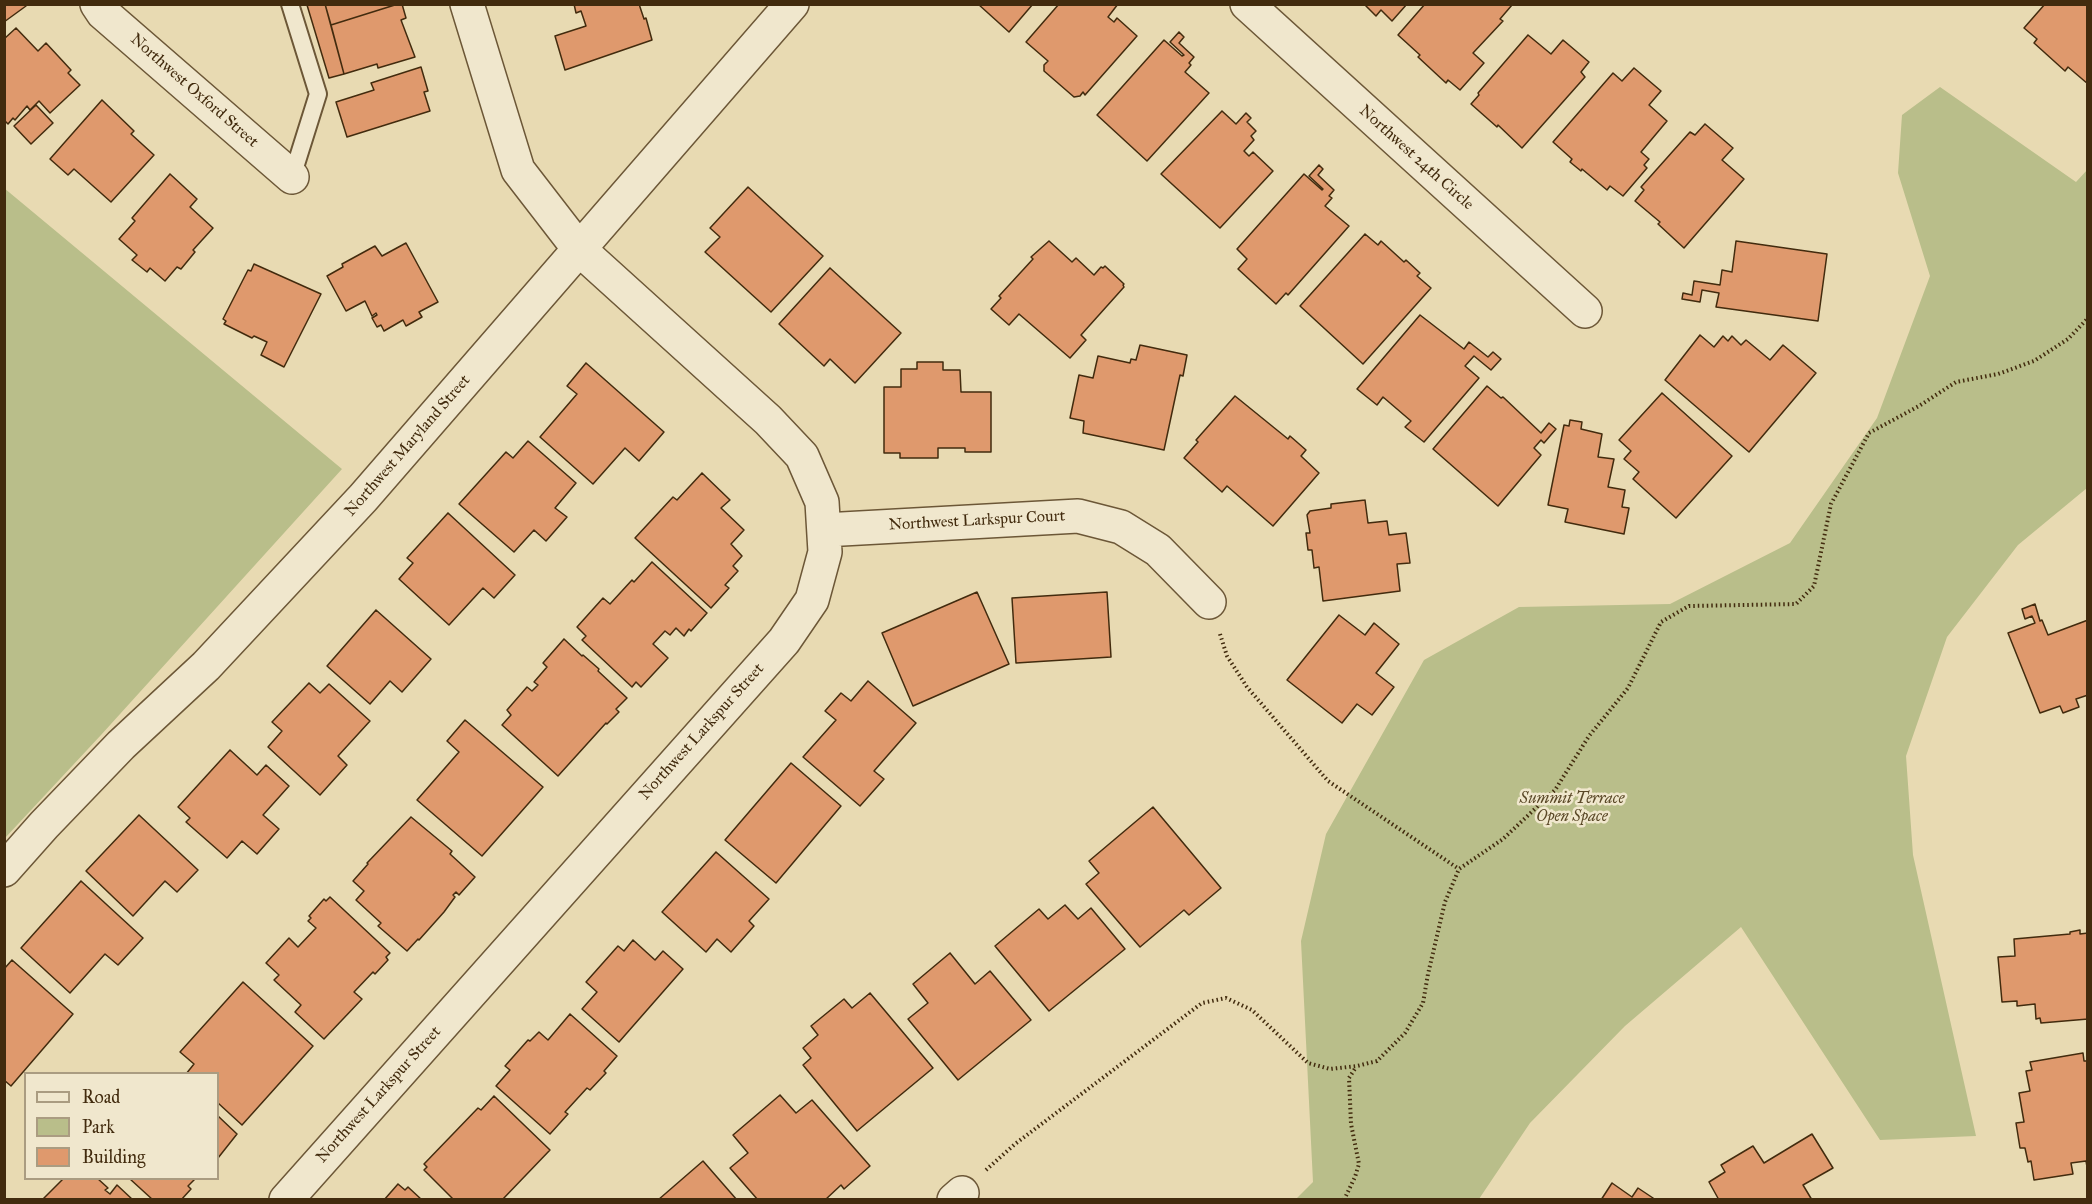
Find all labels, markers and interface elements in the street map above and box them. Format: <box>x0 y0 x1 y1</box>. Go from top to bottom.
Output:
street label: Northwest Oxford Street <box>126 30 262 152</box>
street label: Northwest 24th Circle <box>1355 102 1477 214</box>
street label: Northwest Maryland Street <box>341 371 475 521</box>
street label: Northwest Larkspur Court <box>888 507 1066 535</box>
street label: Northwest Larkspur Street <box>636 660 768 804</box>
park label: Summit Terrace Open Space <box>1520 789 1624 827</box>
street label: Northwest Larkspur Street <box>313 1023 445 1167</box>
legend <box>24 1072 219 1180</box>
text: Road <box>82 1086 120 1108</box>
text: Park <box>82 1116 115 1138</box>
text: Building <box>82 1146 145 1168</box>

